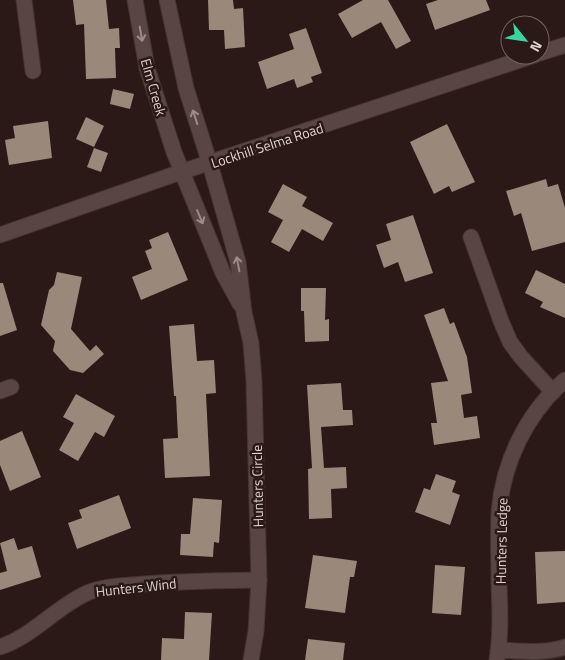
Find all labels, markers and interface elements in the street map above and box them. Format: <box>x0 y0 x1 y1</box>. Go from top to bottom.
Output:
north arrow <box>500 15 550 65</box>
one-way arrow <box>136 25 146 41</box>
text: N <box>525 37 548 56</box>
street label: Elm Creek <box>136 56 172 118</box>
one-way arrow <box>190 110 199 125</box>
street label: Lockhill Selma Road <box>208 117 326 173</box>
one-way arrow <box>196 210 205 225</box>
one-way arrow <box>232 256 242 272</box>
street label: Hunters Circle <box>246 445 268 527</box>
street label: Hunters Ledge <box>490 498 512 584</box>
street label: Hunters Wind <box>95 572 177 602</box>

